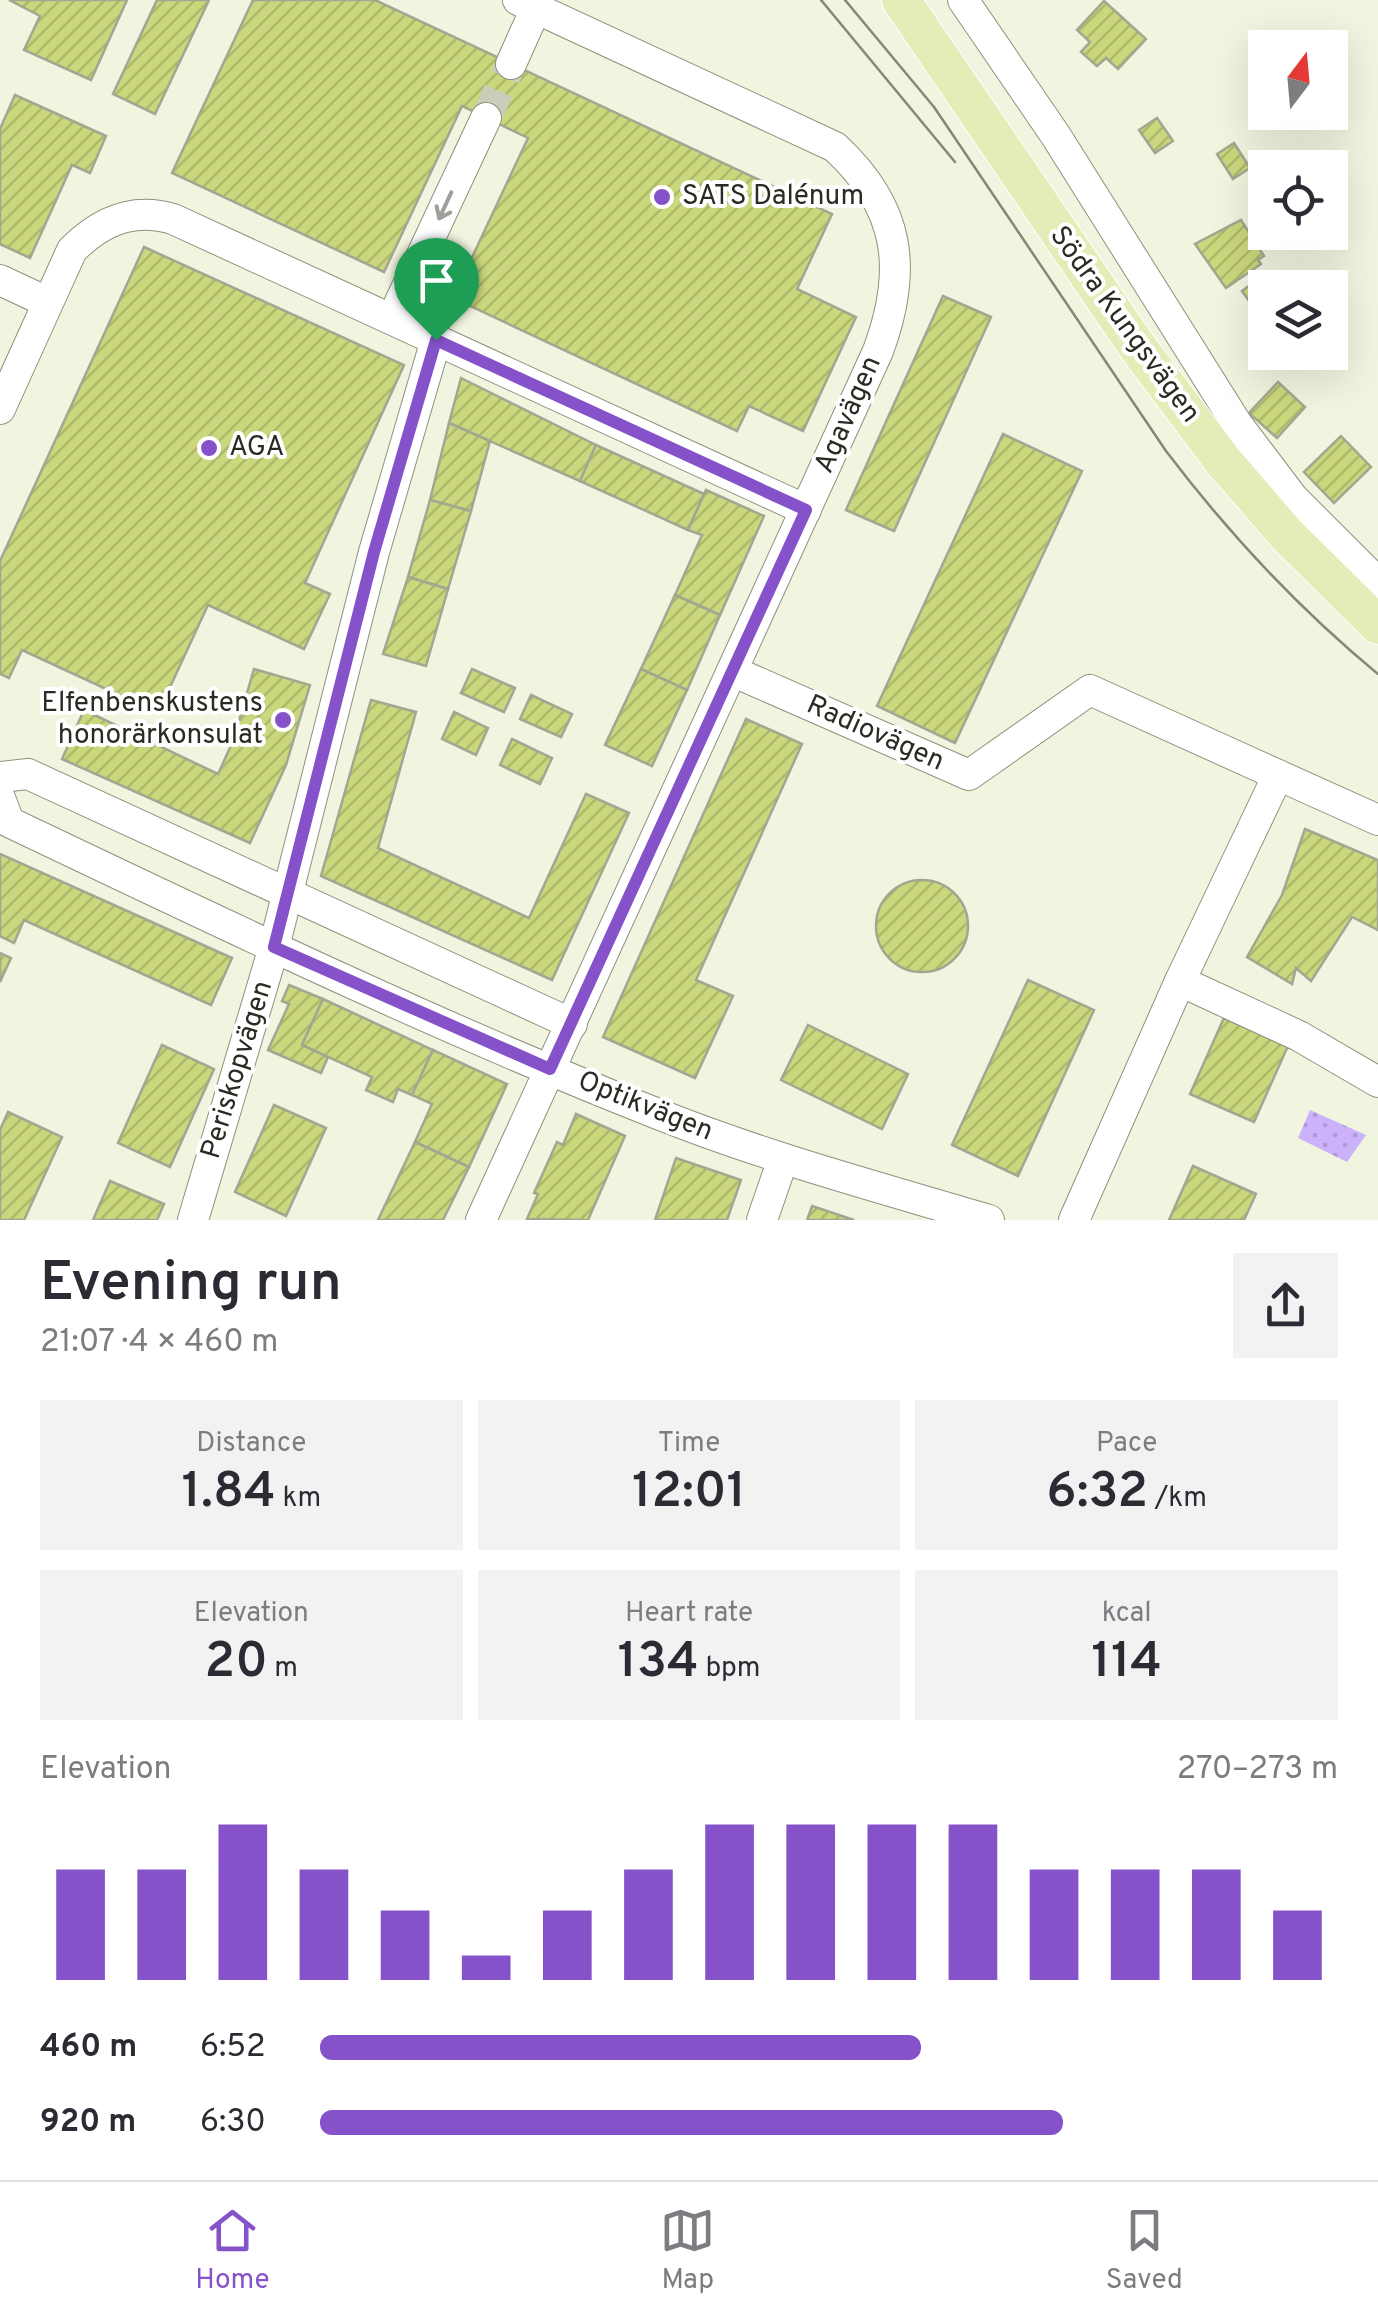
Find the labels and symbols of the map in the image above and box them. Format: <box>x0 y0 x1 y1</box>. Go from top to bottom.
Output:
north arrow <box>1248 30 1348 130</box>
place label: SATS Dalénum <box>682 179 864 215</box>
marker: SATS Dalénum <box>651 186 673 208</box>
one-way arrow <box>434 190 453 220</box>
street label: Södra Kungsvägen <box>1041 220 1207 430</box>
pin <box>394 238 479 341</box>
street label: Agavägen <box>807 351 891 479</box>
place label: AGA <box>229 430 284 466</box>
marker: AGA <box>198 437 220 459</box>
place label: Elfenbenskustens honorärkonsulat <box>41 686 263 754</box>
street label: Radiovägen <box>801 688 949 780</box>
marker: Elfenbenskustens honorärkonsulat <box>272 709 294 731</box>
street label: Periskopvägen <box>194 977 282 1163</box>
street label: Optikvägen <box>572 1064 718 1150</box>

